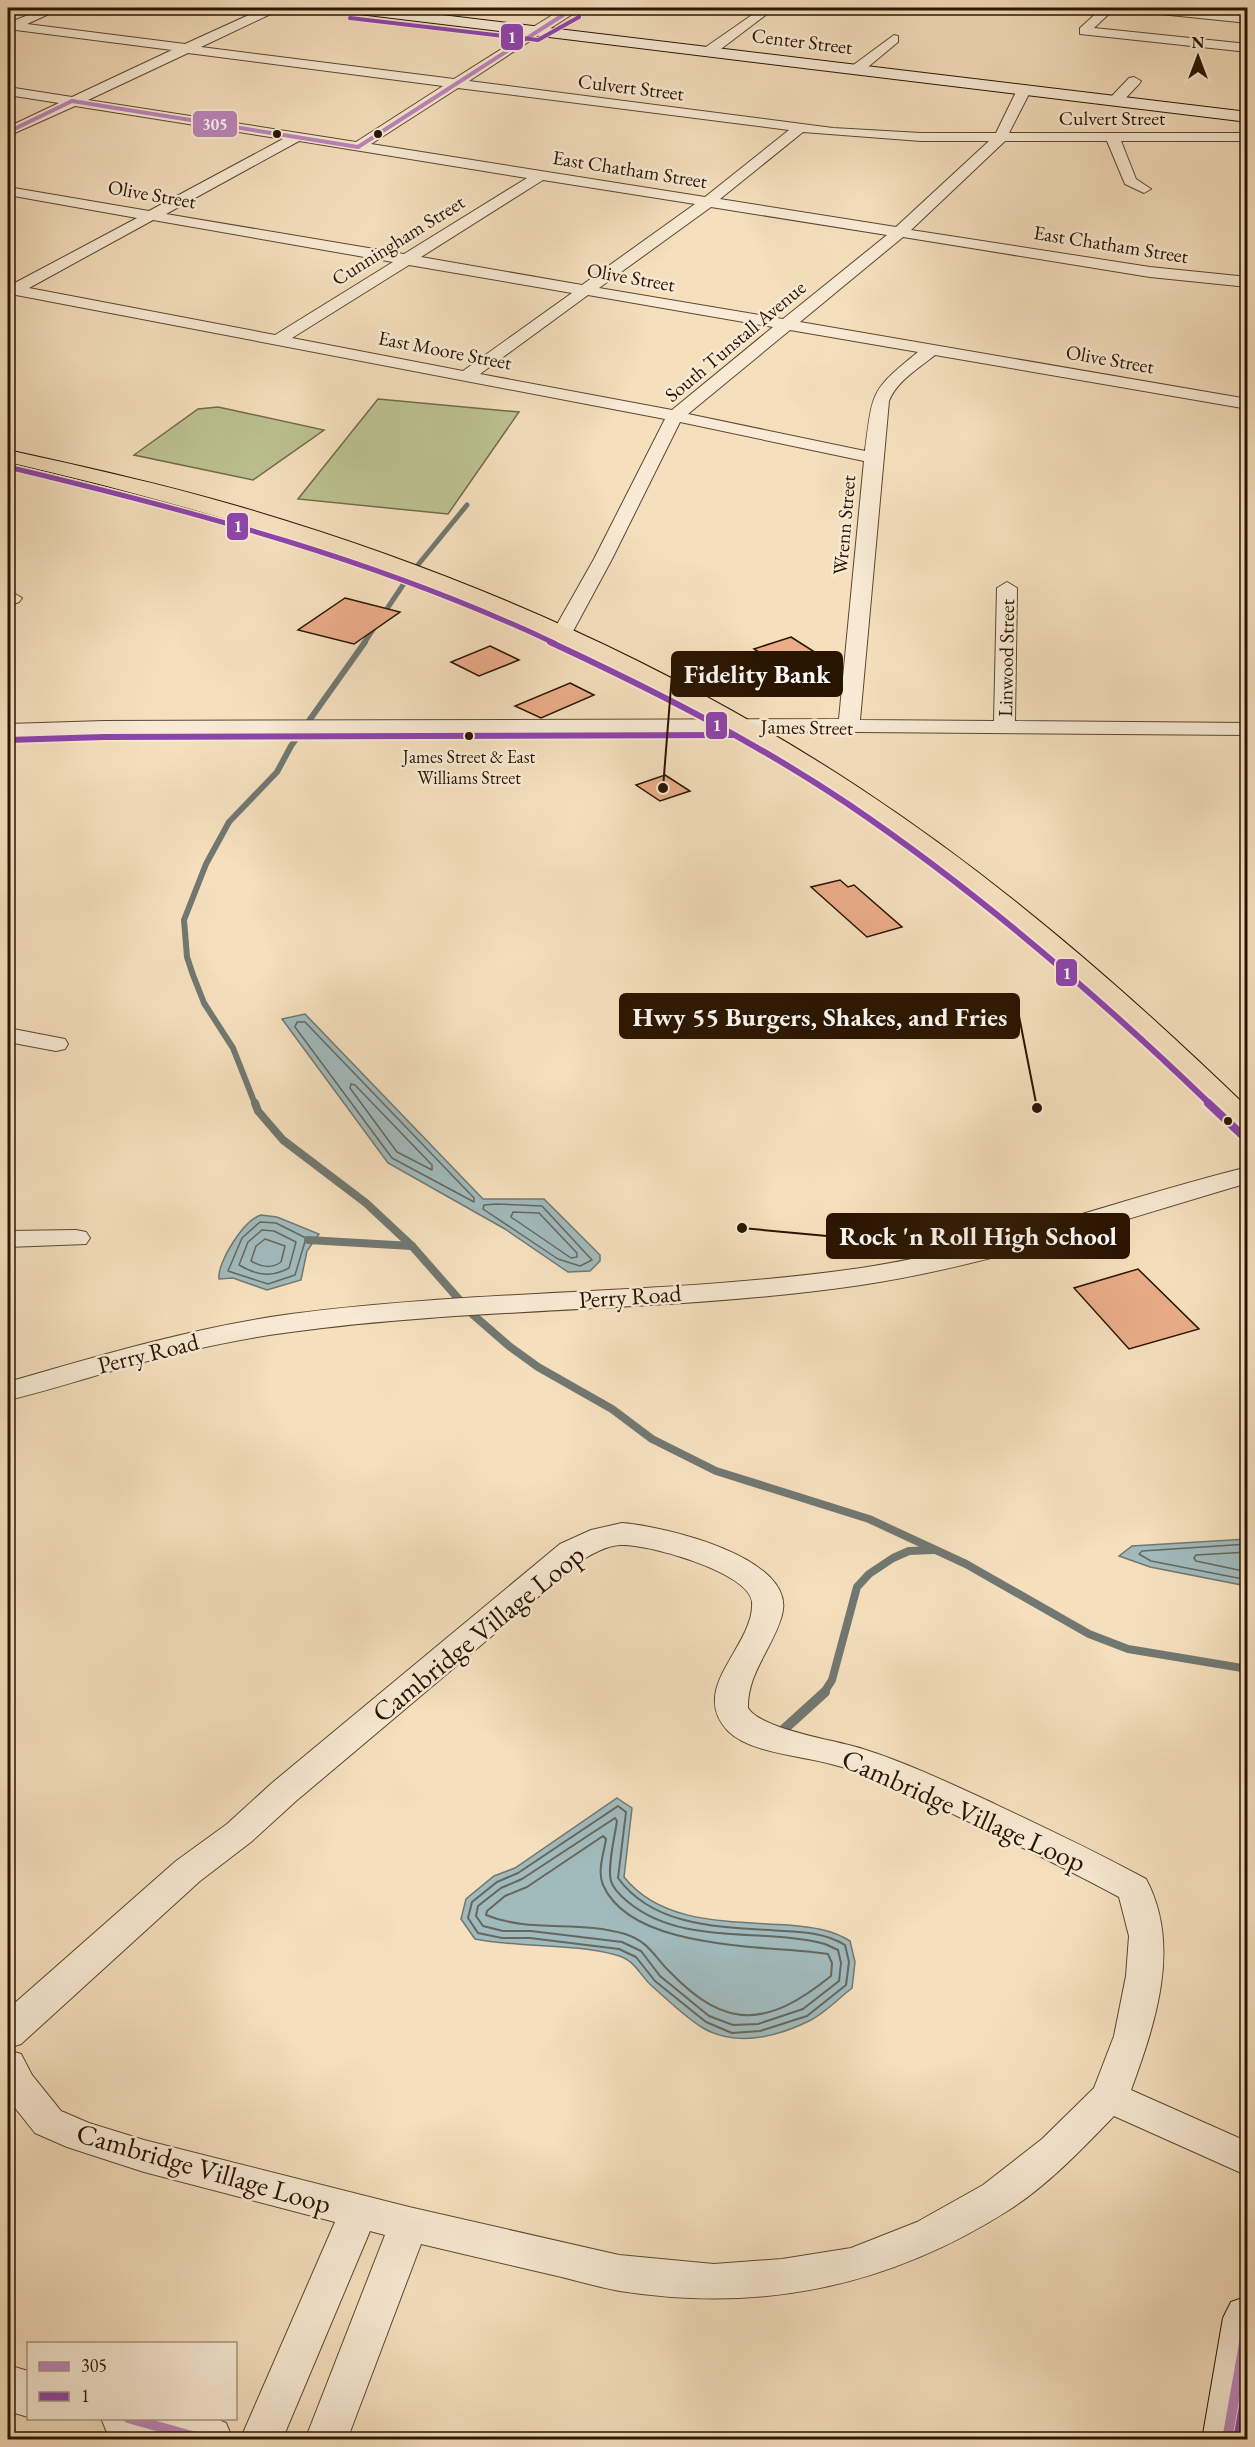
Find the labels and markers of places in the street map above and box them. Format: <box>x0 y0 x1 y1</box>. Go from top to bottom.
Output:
unlabelled marker <box>271 128 283 140</box>
unlabelled marker <box>372 128 384 140</box>
callout: Fidelity Bank <box>672 652 842 696</box>
marker: James Street & East Williams Street <box>463 730 475 742</box>
place label: James Street & East Williams Street <box>401 745 536 789</box>
callout: Hwy 55 Burgers, Shakes, and Fries <box>620 994 1019 1038</box>
unlabelled marker <box>1222 1115 1234 1127</box>
callout: Rock 'n Roll High School <box>827 1214 1129 1258</box>

